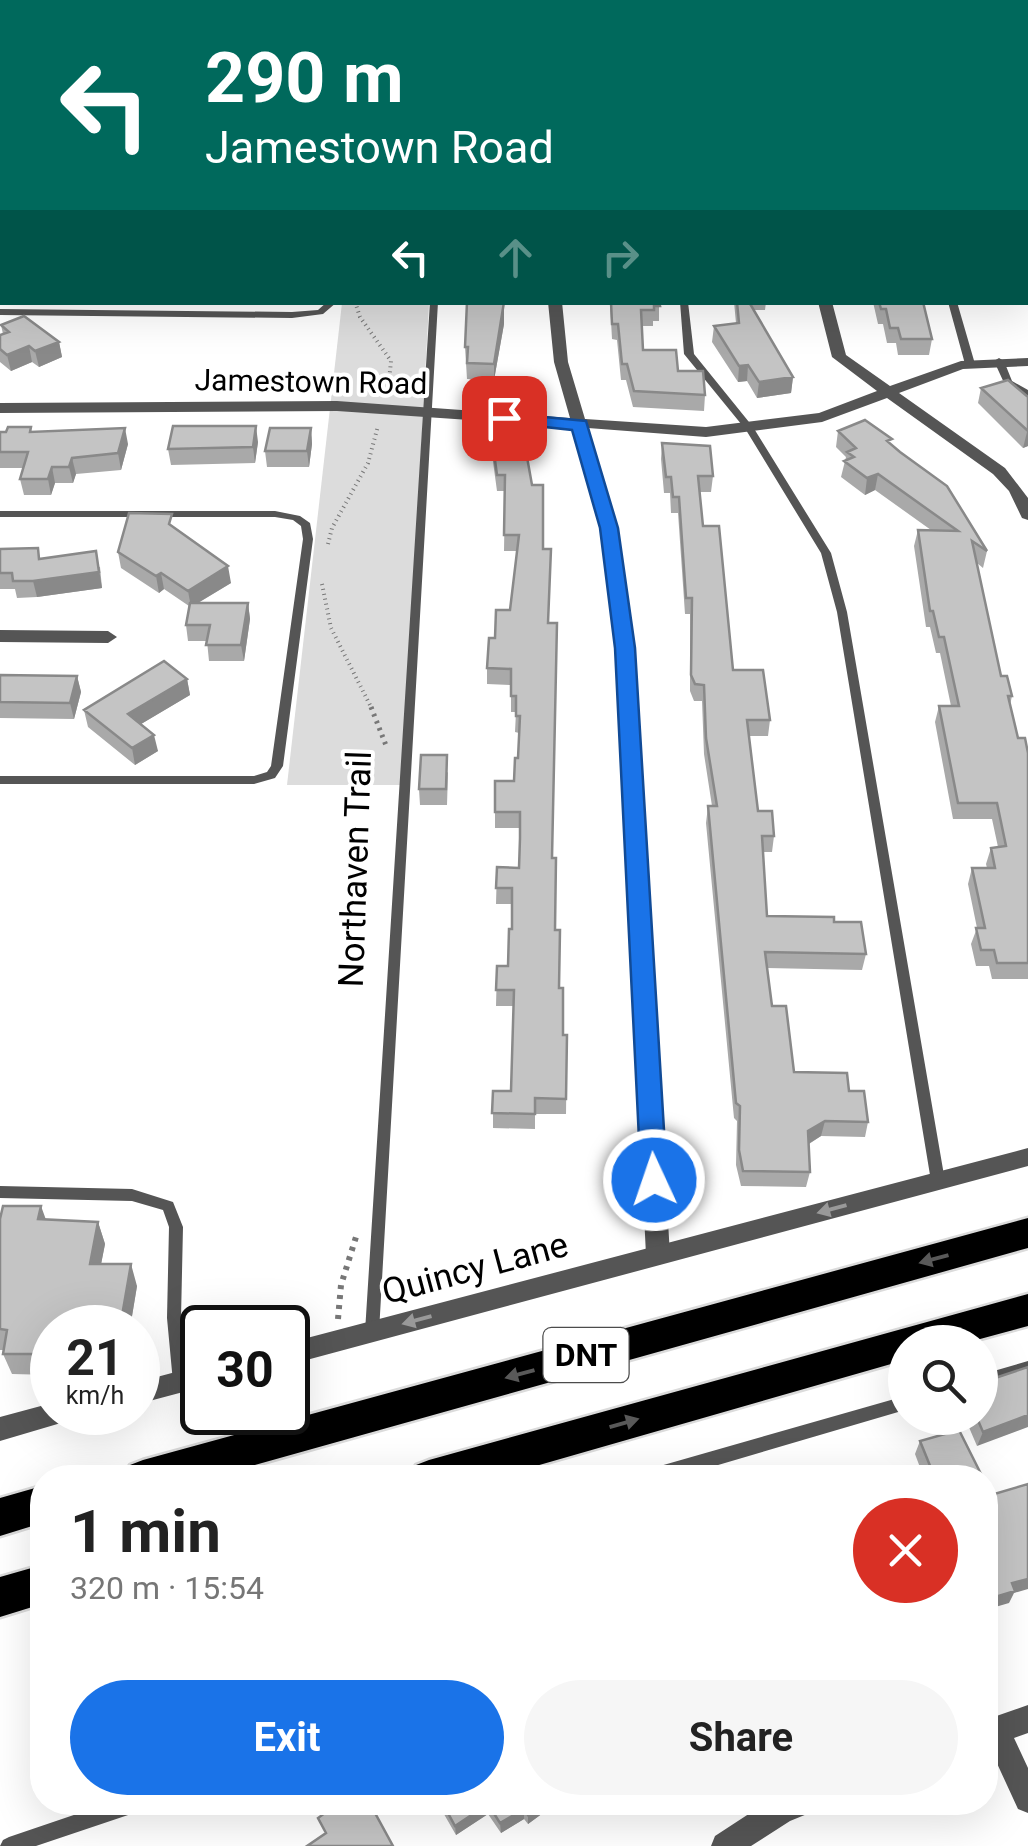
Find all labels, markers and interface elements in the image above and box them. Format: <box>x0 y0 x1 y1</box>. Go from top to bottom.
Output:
text: 290 m <box>205 37 404 119</box>
icon: left <box>40 40 170 170</box>
text: Jamestown Road <box>205 121 554 174</box>
icon: left <box>383 230 438 285</box>
icon: ahead <box>488 230 543 285</box>
icon: right <box>593 230 648 285</box>
street label: Jamestown Road <box>194 362 428 401</box>
pin <box>462 376 547 461</box>
icon: arrive <box>477 391 532 446</box>
street label: Northaven Trail <box>331 750 380 988</box>
position arrow <box>602 1128 706 1232</box>
one-way arrow <box>816 1202 847 1218</box>
street label: Quincy Lane <box>378 1224 572 1313</box>
one-way arrow <box>918 1252 949 1267</box>
speed limit sign: 30 <box>180 1305 310 1435</box>
one-way arrow <box>401 1312 432 1328</box>
map controls <box>888 1325 998 1435</box>
button: search <box>888 1325 998 1435</box>
road number: DNT <box>544 1328 628 1382</box>
text: 21 <box>66 1329 124 1387</box>
one-way arrow <box>504 1366 535 1382</box>
text: km/h <box>66 1381 124 1410</box>
one-way arrow <box>609 1415 640 1430</box>
text: 1 min <box>70 1496 221 1567</box>
button: close <box>853 1498 958 1603</box>
text: 320 m · 15:54 <box>70 1569 264 1607</box>
button: Exit <box>70 1680 504 1795</box>
button: Share <box>524 1680 958 1795</box>

